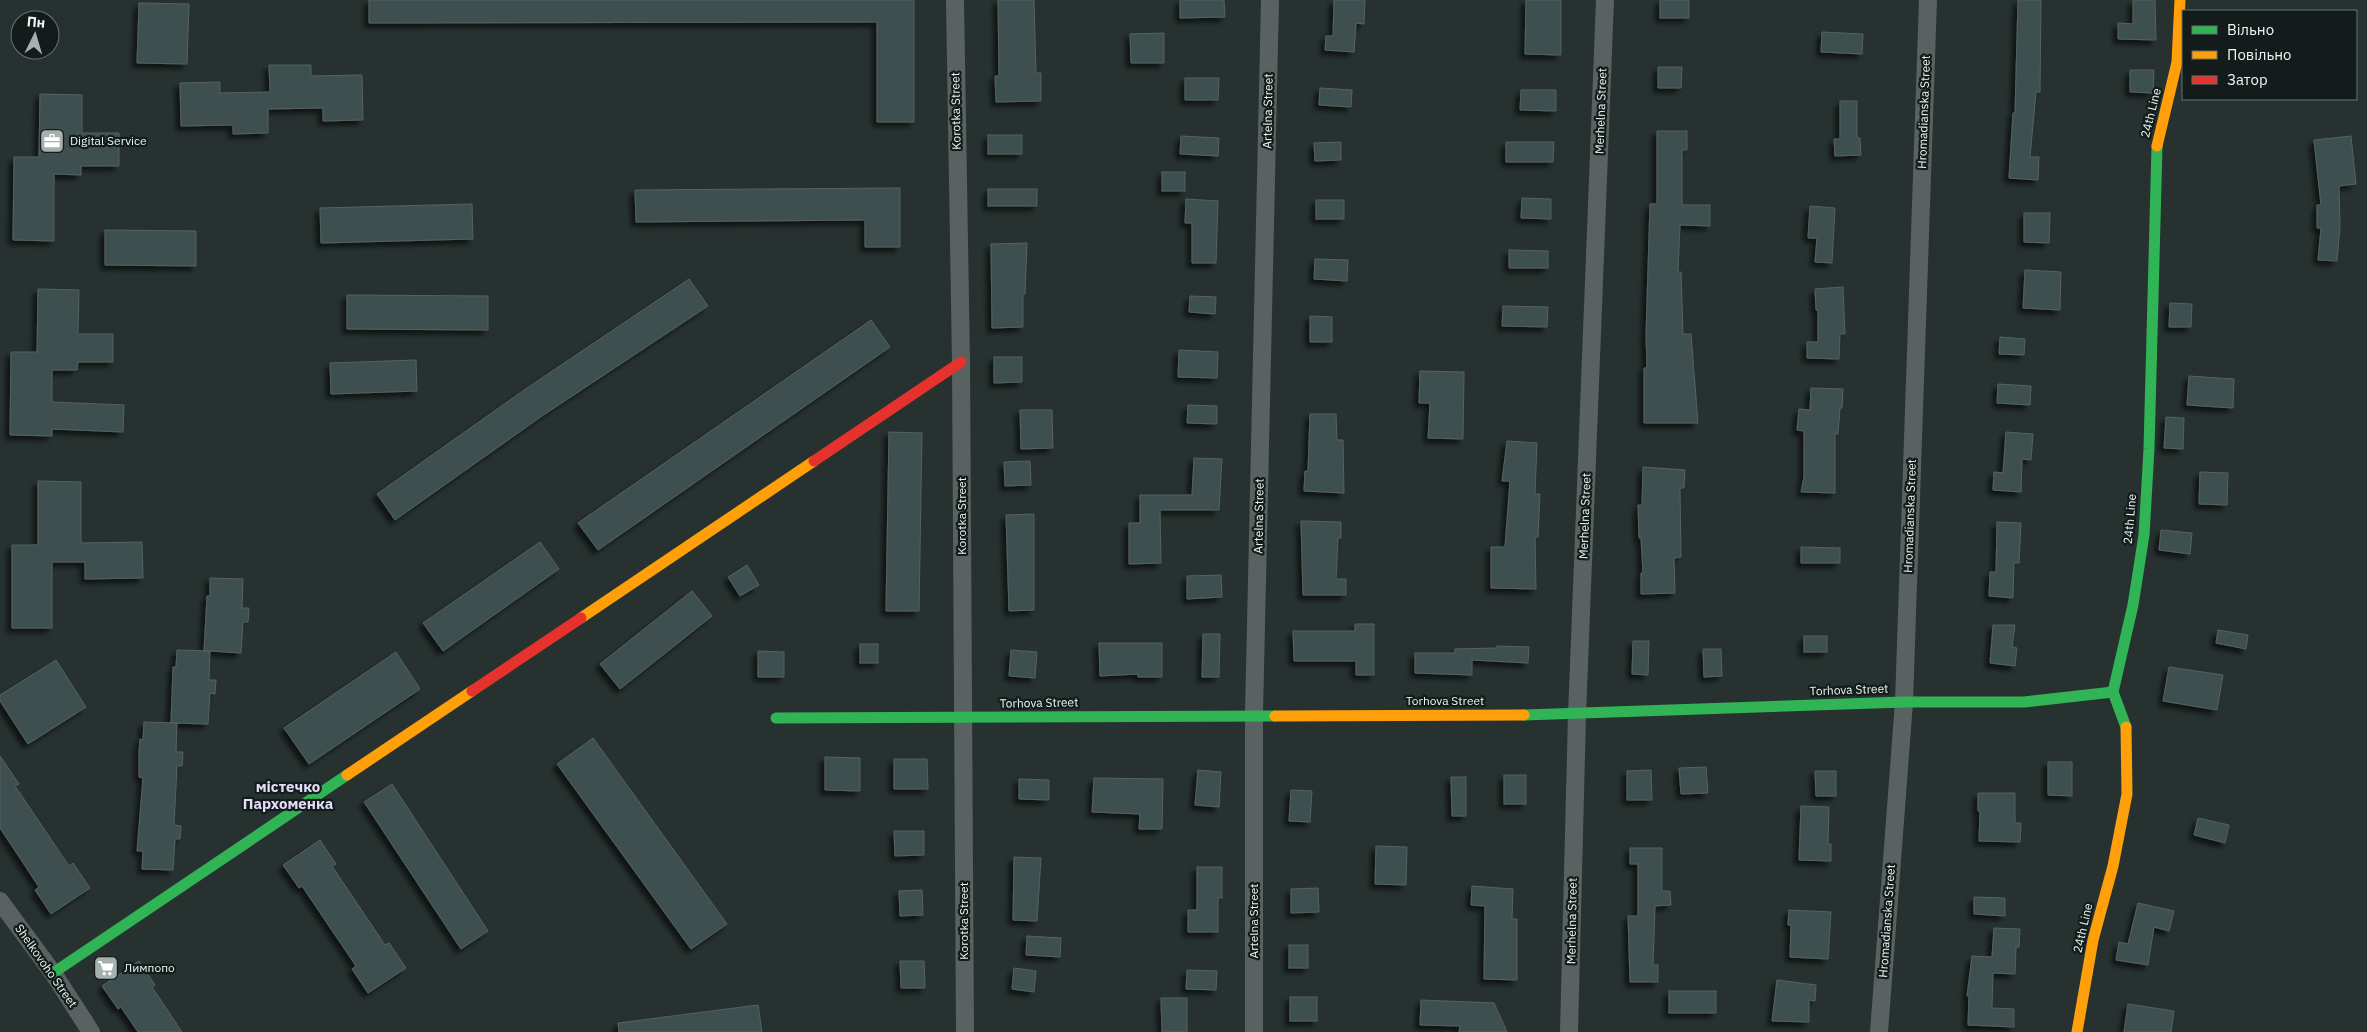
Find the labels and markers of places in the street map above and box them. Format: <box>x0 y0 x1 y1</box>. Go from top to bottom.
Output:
office icon: Digital Service <box>39 128 65 154</box>
place label: Digital Service <box>70 133 147 148</box>
supermarket icon: Лимпопо <box>93 955 119 981</box>
place label: Лимпопо <box>124 960 175 975</box>

